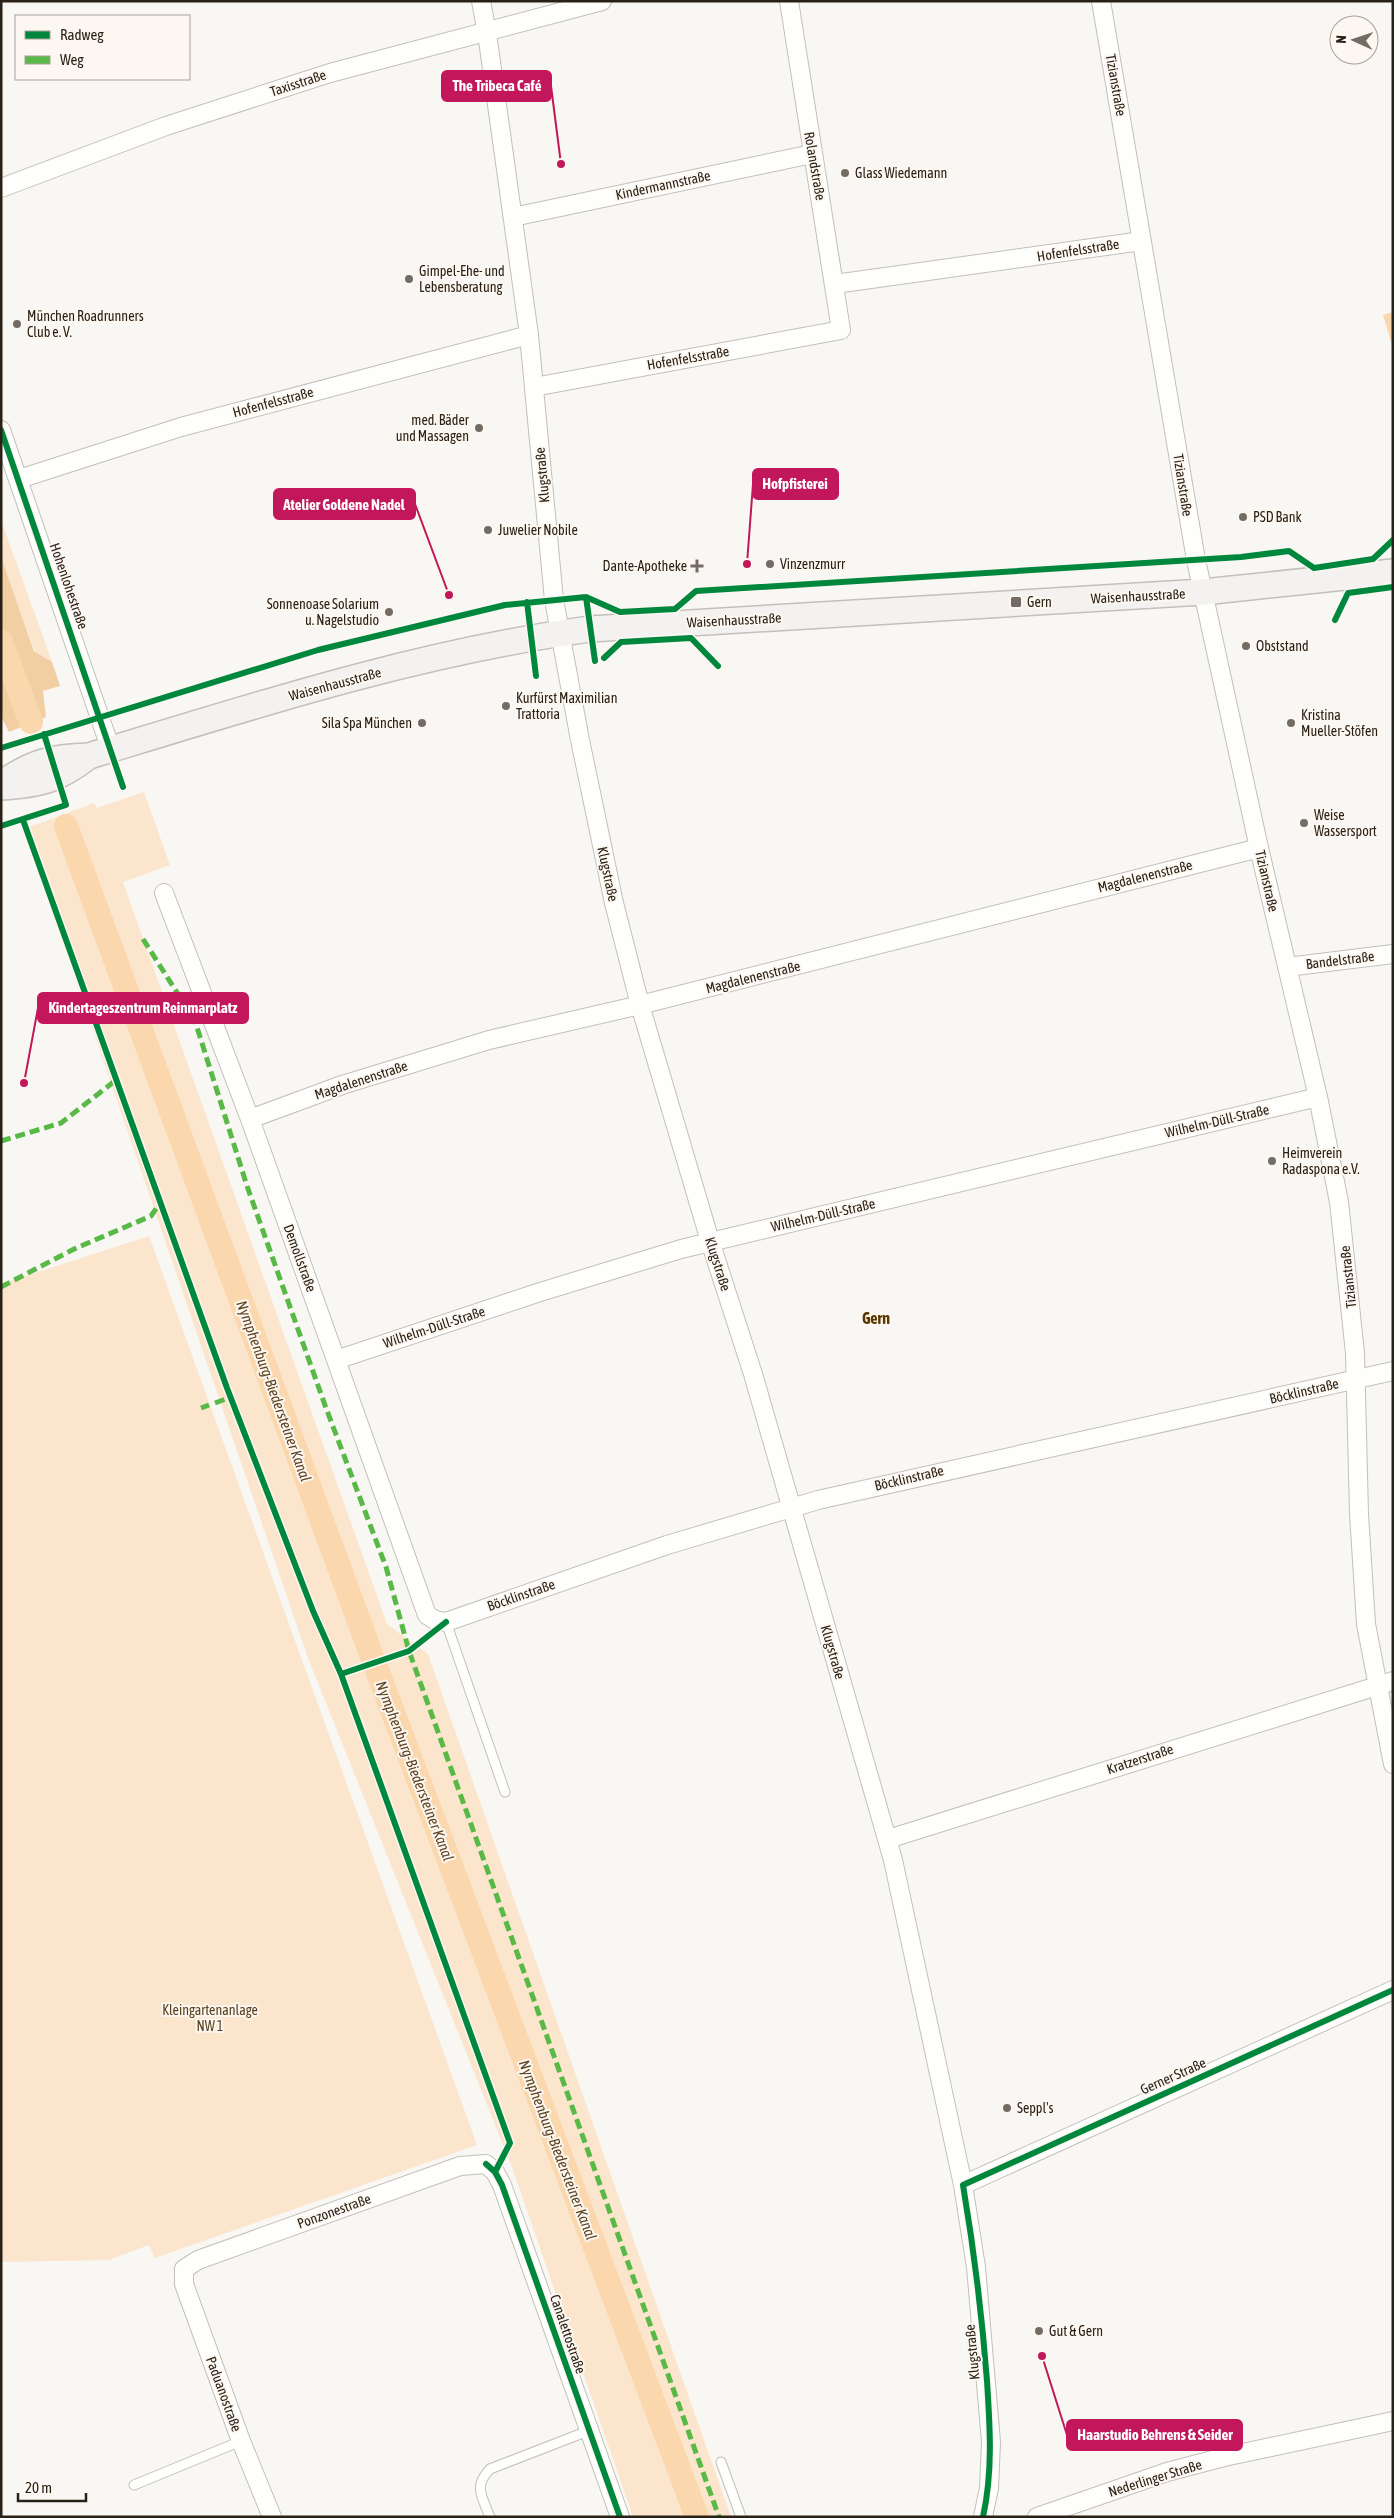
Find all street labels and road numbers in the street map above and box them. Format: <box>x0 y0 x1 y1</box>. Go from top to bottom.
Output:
street label: Tizianstraße <box>1103 53 1129 117</box>
street label: Taxisstraße <box>268 66 328 100</box>
street label: Rolandstraße <box>801 130 829 202</box>
street label: Kindermannstraße <box>614 167 712 203</box>
street label: Hofenfelsstraße <box>1036 236 1120 264</box>
street label: Hofenfelsstraße <box>646 343 730 373</box>
street label: Hofenfelsstraße <box>231 384 315 420</box>
street label: Klugstraße <box>532 447 552 503</box>
street label: Tizianstraße <box>1170 453 1196 517</box>
street label: Hohenlohestraße <box>47 541 91 631</box>
street label: Waisenhausstraße <box>1090 586 1186 606</box>
street label: Waisenhausstraße <box>686 610 782 630</box>
street label: Waisenhausstraße <box>287 664 383 704</box>
street label: Klugstraße <box>594 845 622 903</box>
street label: Tizianstraße <box>1252 849 1282 913</box>
street label: Magdalenenstraße <box>1096 857 1194 895</box>
street label: Bandelstraße <box>1305 948 1375 972</box>
street label: Magdalenenstraße <box>704 958 802 996</box>
street label: Magdalenenstraße <box>312 1057 410 1103</box>
street label: Wilhelm-Düll-Straße <box>1163 1101 1271 1141</box>
street label: Wilhelm-Düll-Straße <box>769 1195 877 1235</box>
street label: Demollstraße <box>280 1222 320 1294</box>
street label: Klugstraße <box>702 1235 734 1293</box>
street label: Tizianstraße <box>1337 1245 1359 1309</box>
street label: Wilhelm-Düll-Straße <box>381 1303 487 1351</box>
street label: Böcklinstraße <box>1268 1375 1340 1407</box>
street label: Böcklinstraße <box>873 1462 945 1494</box>
street label: Böcklinstraße <box>485 1576 557 1614</box>
street label: Klugstraße <box>818 1623 848 1681</box>
street label: Kratzerstraße <box>1105 1741 1175 1777</box>
street label: Gerner Straße <box>1138 2054 1208 2098</box>
street label: Ponzonestraße <box>295 2190 373 2232</box>
street label: Canalettostraße <box>547 2292 589 2376</box>
street label: Klugstraße <box>962 2324 982 2380</box>
street label: Paduanostraße <box>203 2354 245 2434</box>
street label: Nederlinger Straße <box>1106 2456 1204 2500</box>

